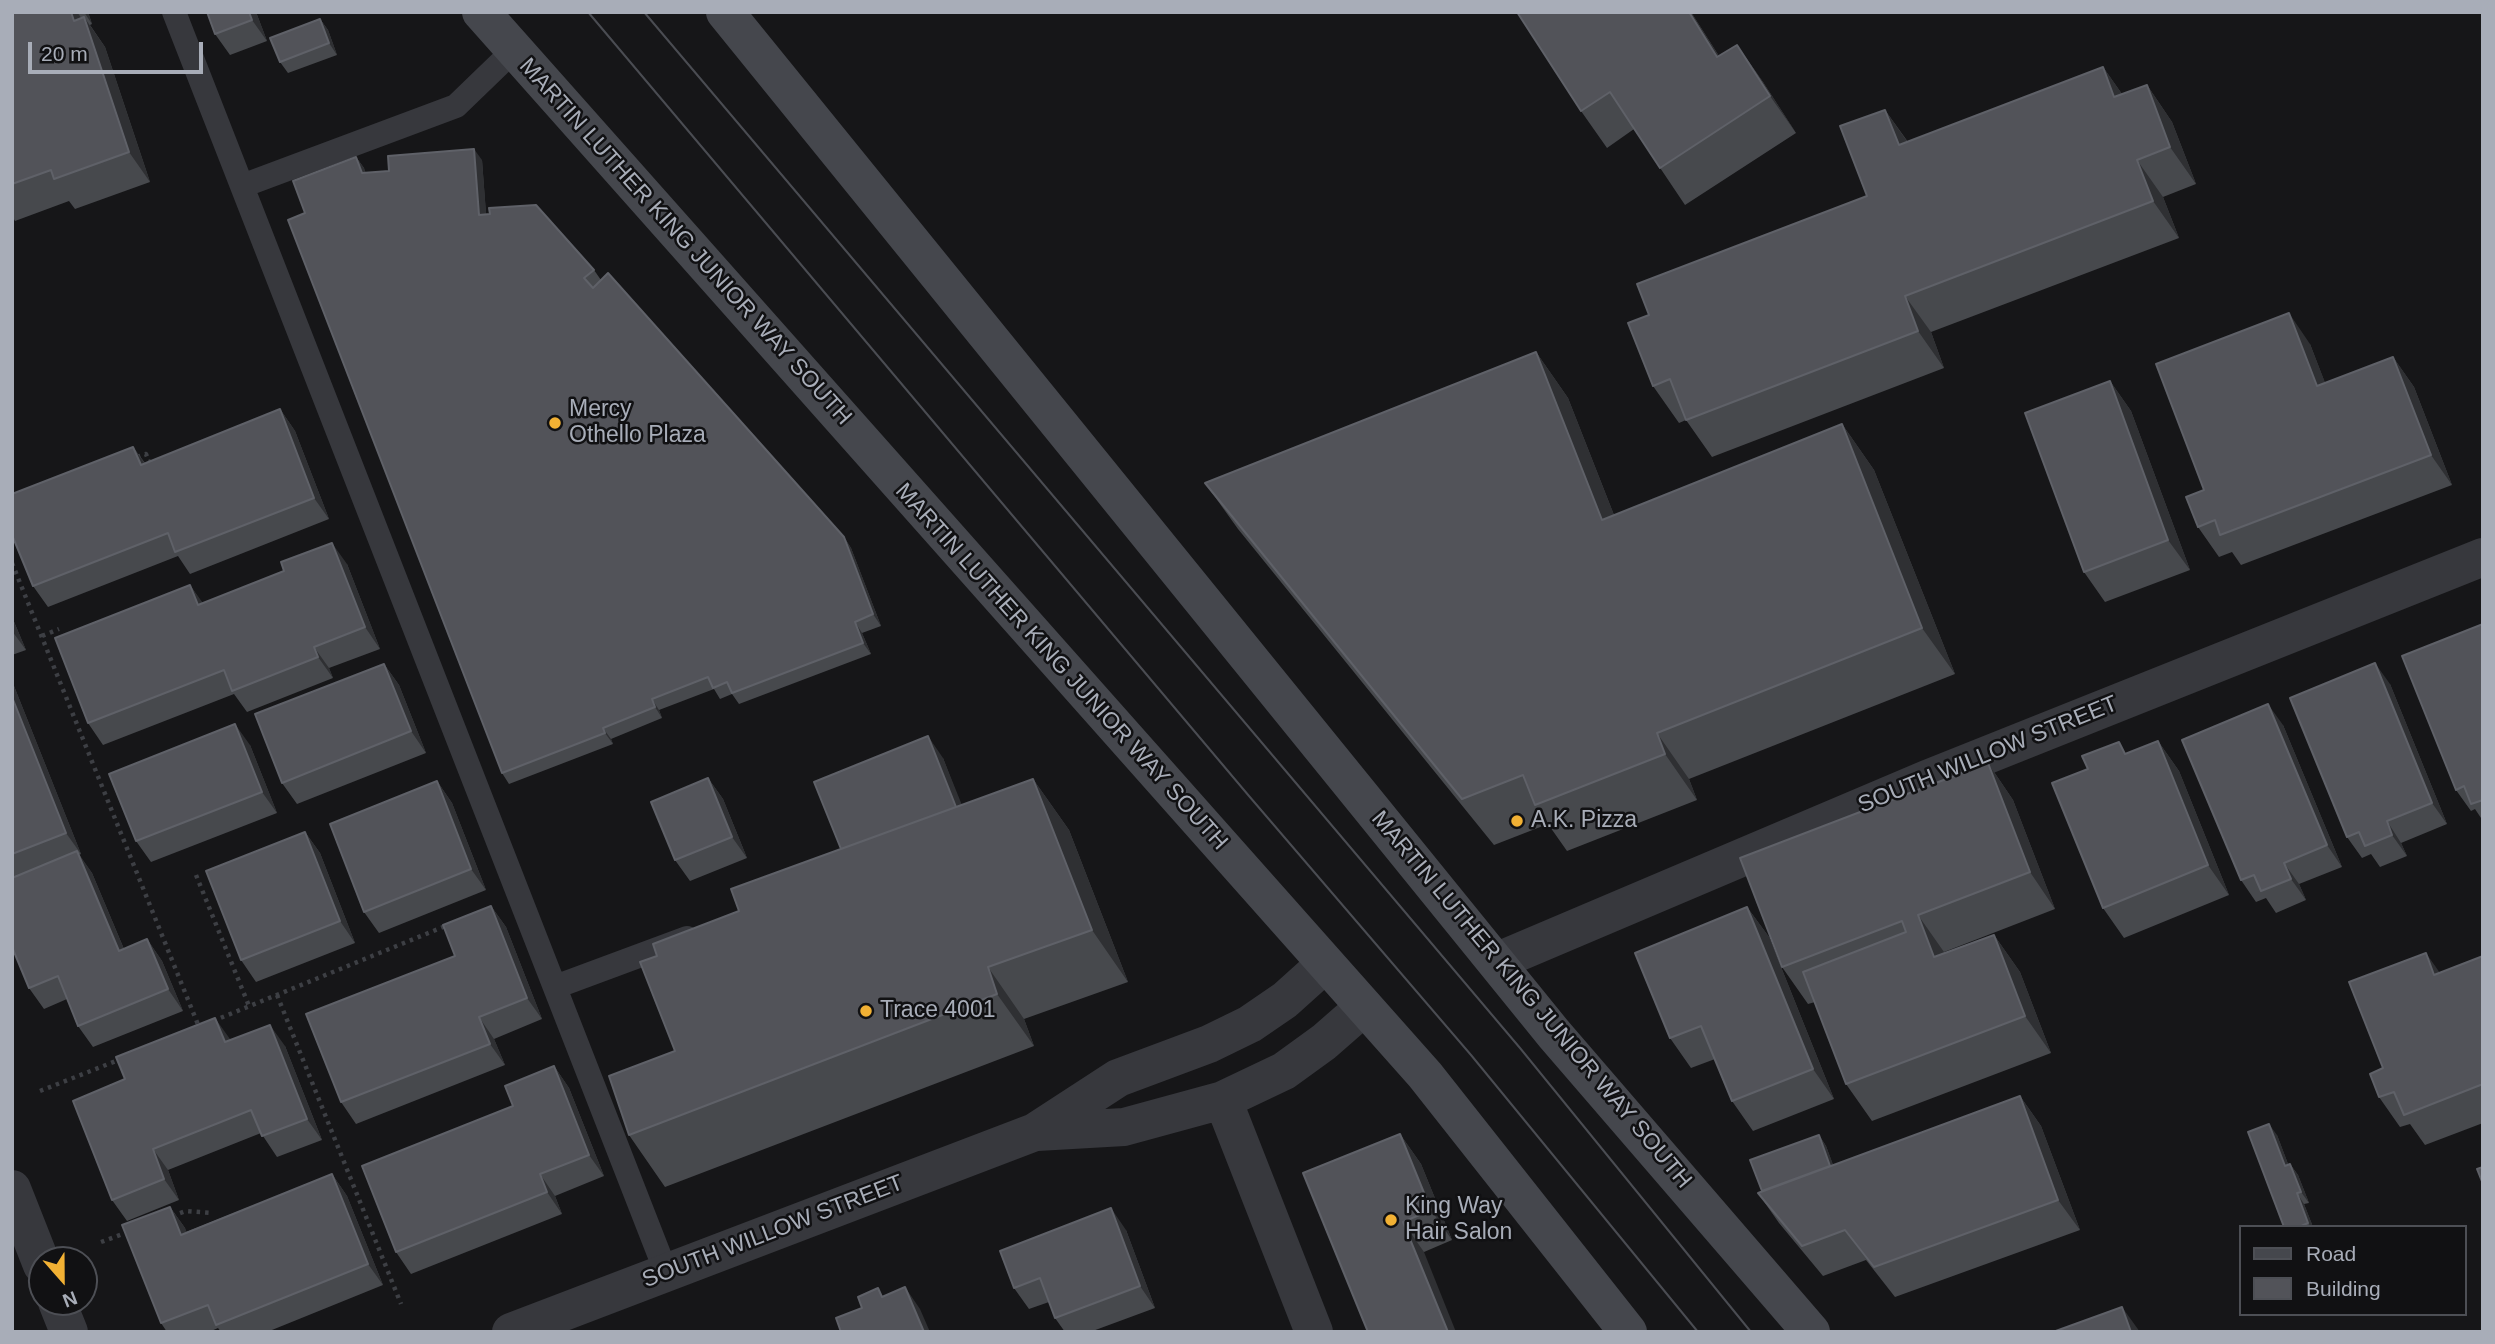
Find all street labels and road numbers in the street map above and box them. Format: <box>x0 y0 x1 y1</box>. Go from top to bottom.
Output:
street label: MARTIN LUTHER KING JUNIOR WAY SOUTH <box>513 53 857 431</box>
street label: MARTIN LUTHER KING JUNIOR WAY SOUTH <box>889 478 1233 856</box>
street label: SOUTH WILLOW STREET <box>1854 690 2122 820</box>
street label: MARTIN LUTHER KING JUNIOR WAY SOUTH <box>1365 806 1697 1194</box>
street label: SOUTH WILLOW STREET <box>639 1169 907 1295</box>

